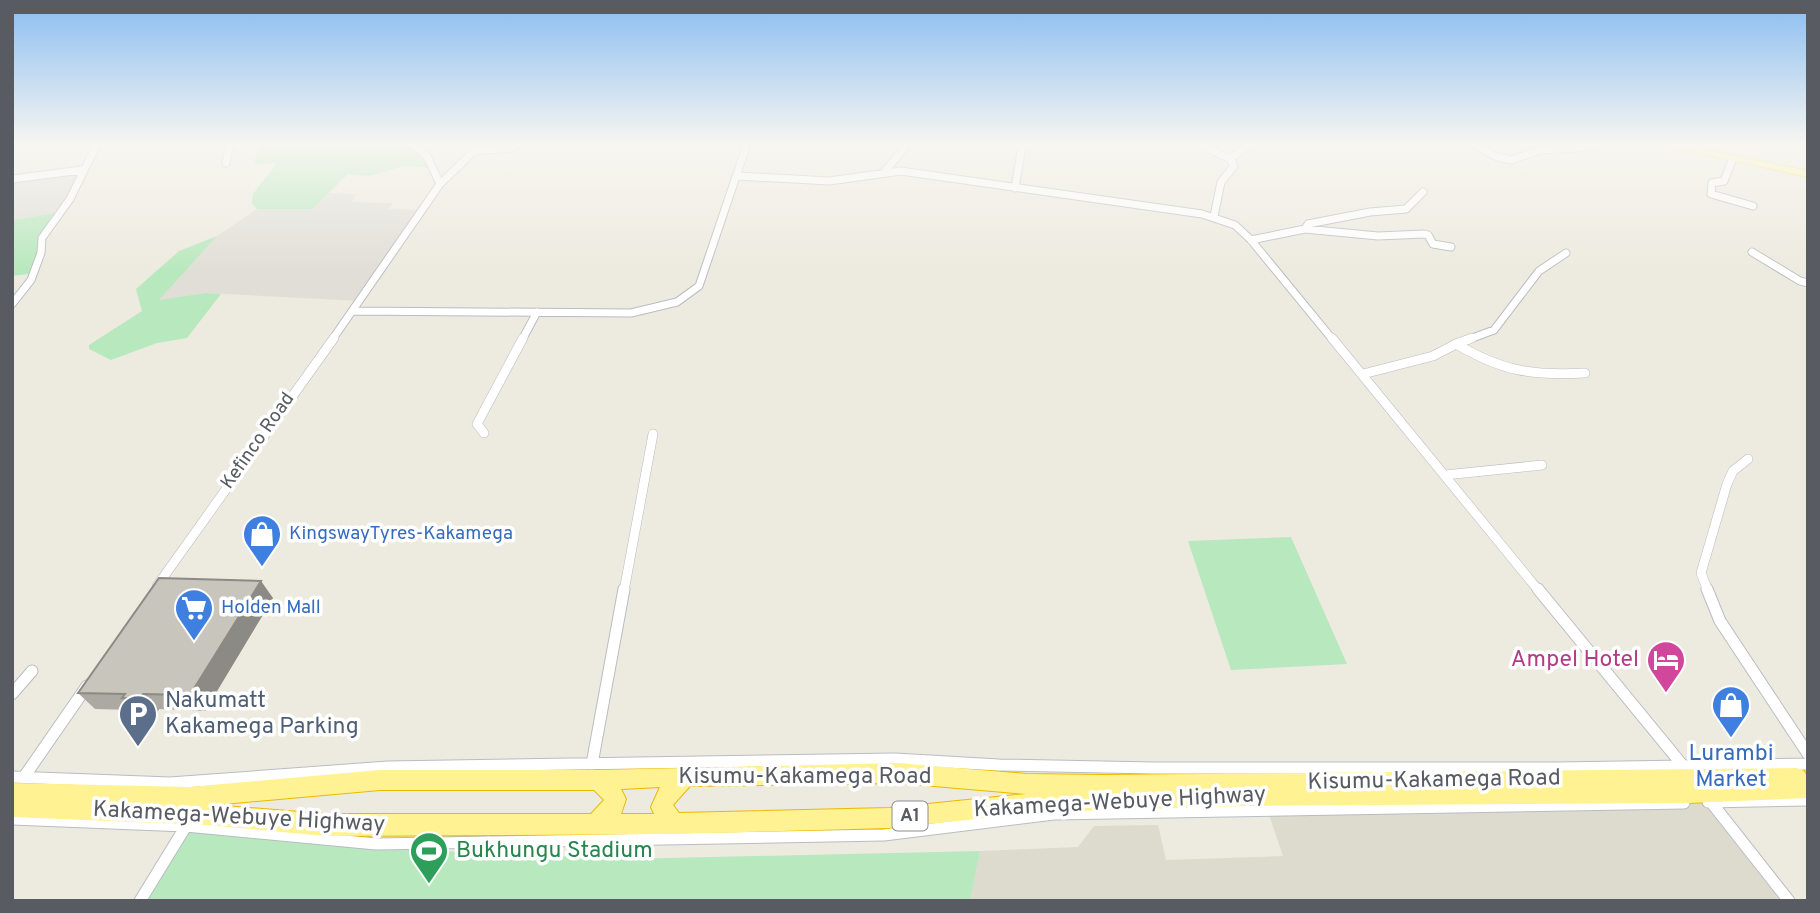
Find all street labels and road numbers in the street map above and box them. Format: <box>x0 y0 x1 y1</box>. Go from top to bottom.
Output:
street label: Kefinco Road <box>216 388 300 494</box>
street label: Kisumu-Kakamega Road <box>678 763 932 792</box>
street label: Kisumu-Kakamega Road <box>1307 764 1561 798</box>
street label: Kakamega-Webuye Highway <box>973 781 1267 825</box>
street label: Kakamega-Webuye Highway <box>92 796 386 840</box>
road number: A1 <box>892 802 928 830</box>

